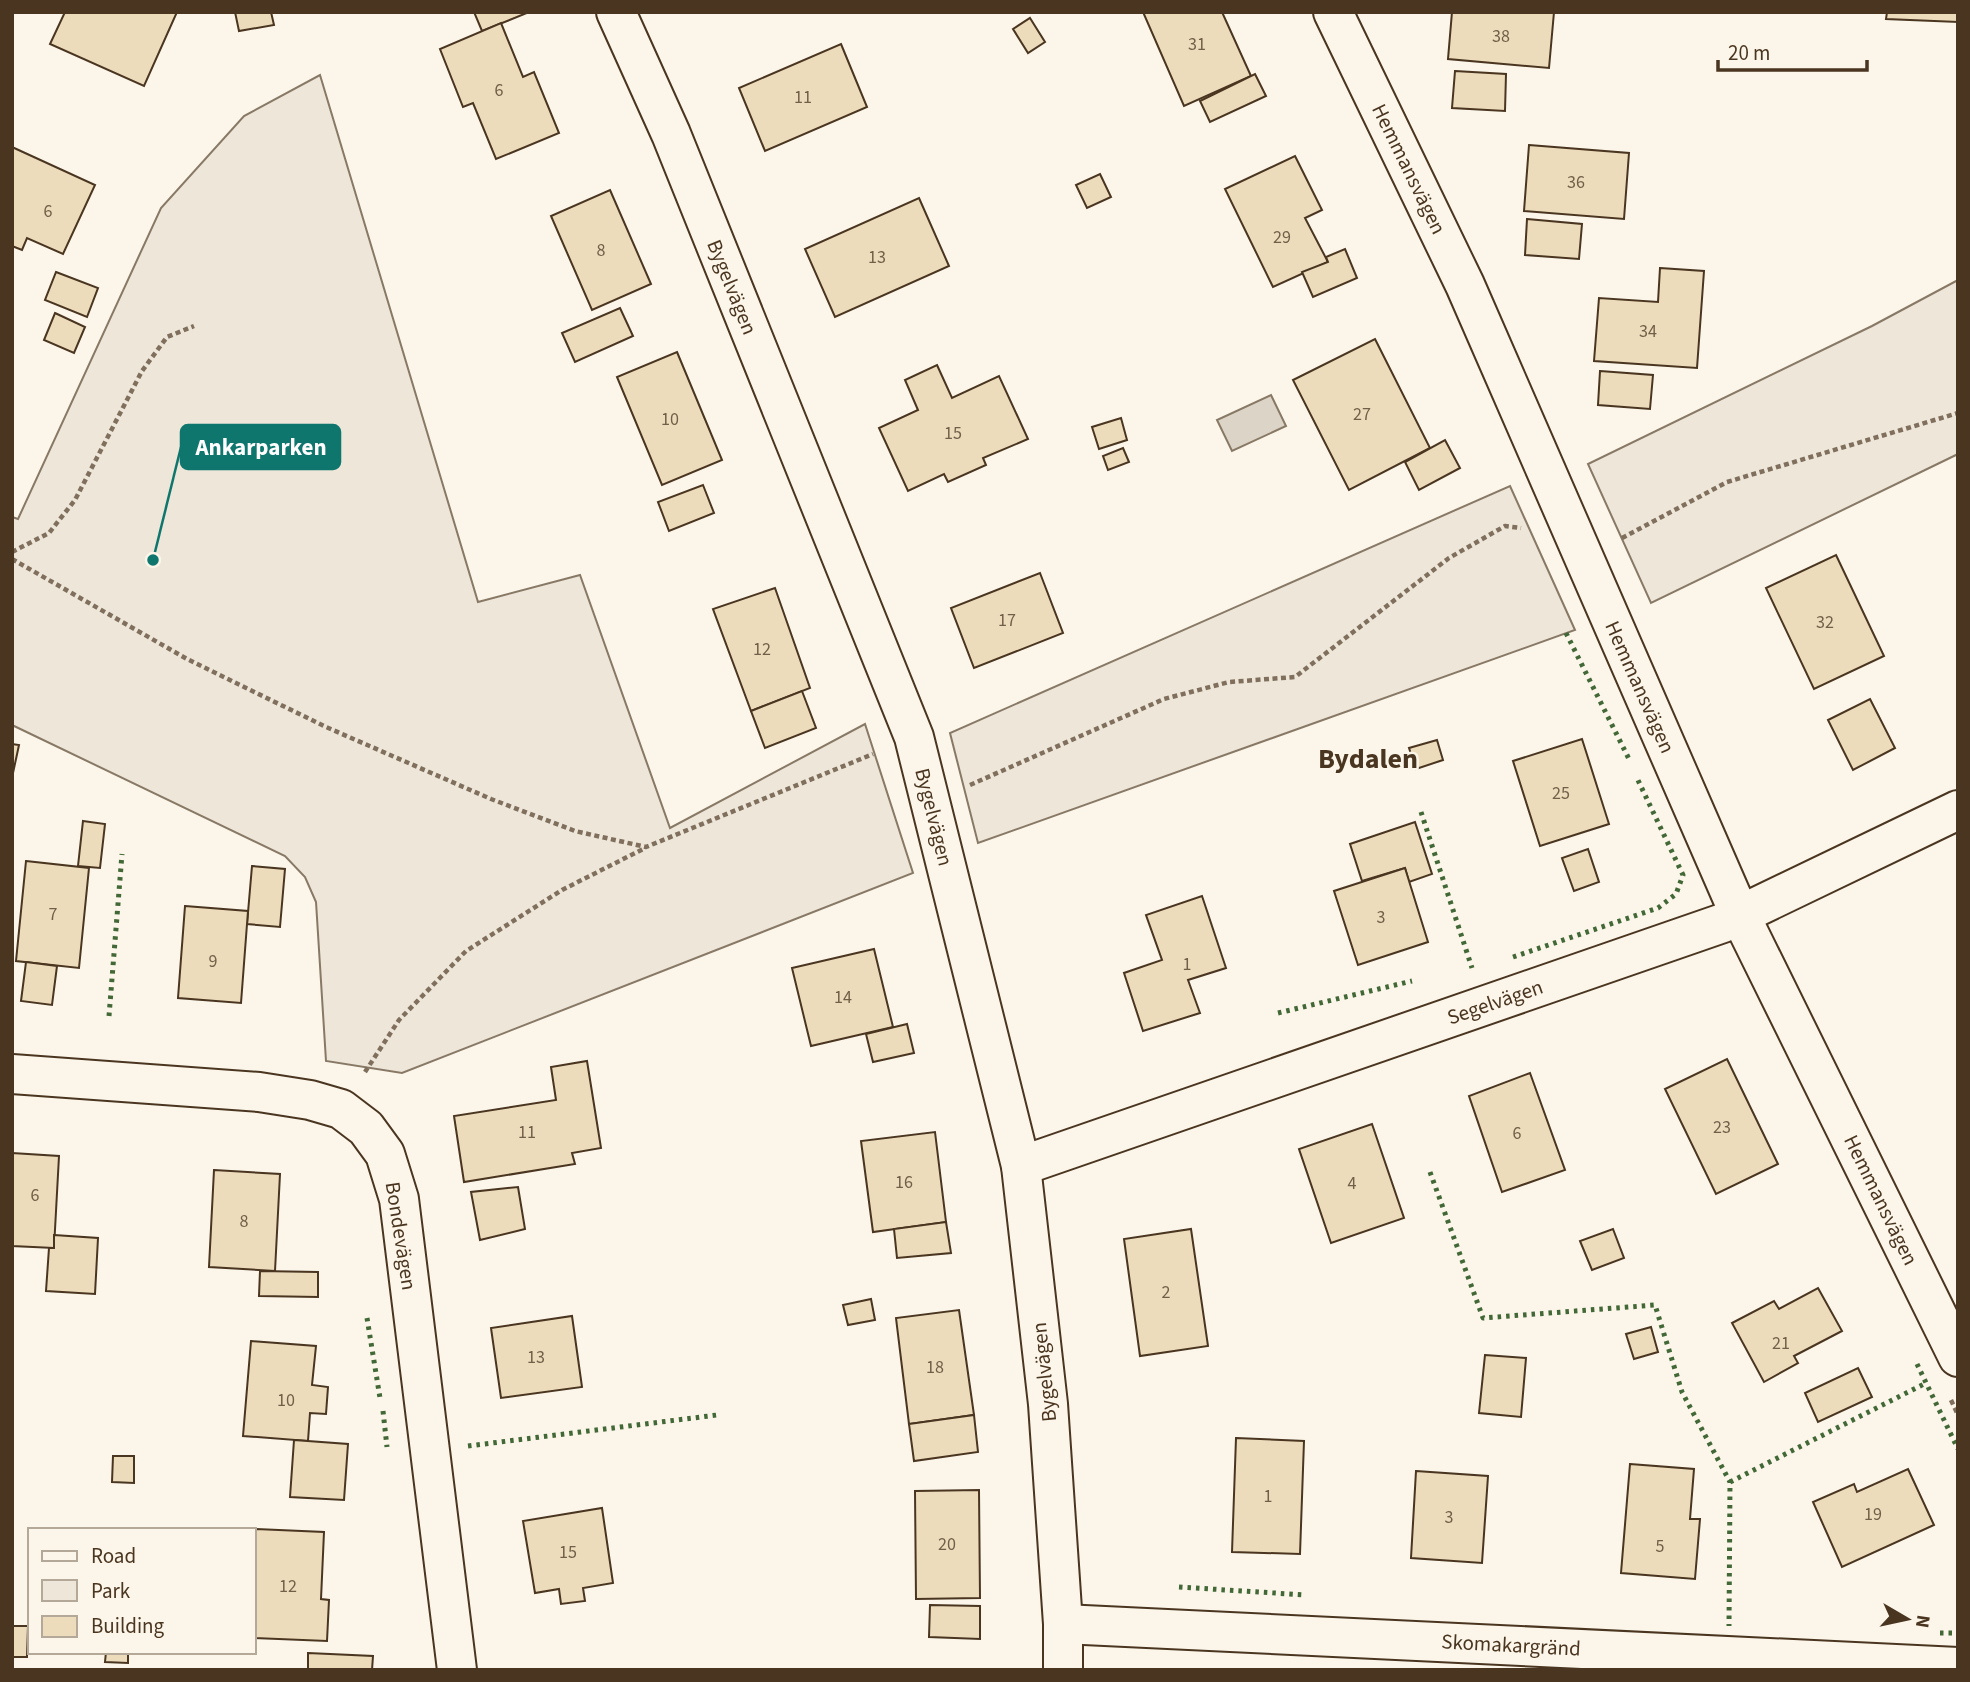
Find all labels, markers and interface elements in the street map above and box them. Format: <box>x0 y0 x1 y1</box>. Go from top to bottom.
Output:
house number: 38 <box>1492 24 1510 49</box>
scale bar <box>1718 28 1867 72</box>
house number: 31 <box>1188 32 1206 57</box>
text: 20 m <box>1728 38 1770 68</box>
house number: 6 <box>495 78 504 103</box>
house number: 11 <box>794 85 812 110</box>
street label: Hemmansvägen <box>1364 99 1454 239</box>
house number: 36 <box>1567 170 1585 195</box>
house number: 6 <box>44 199 53 224</box>
house number: 29 <box>1273 225 1291 250</box>
street label: Bygelvägen <box>699 235 765 339</box>
house number: 8 <box>597 238 606 263</box>
house number: 13 <box>868 245 886 270</box>
house number: 34 <box>1639 319 1657 344</box>
house number: 27 <box>1353 402 1371 427</box>
house number: 10 <box>661 407 679 432</box>
house number: 15 <box>944 421 962 446</box>
callout: Ankarparken <box>181 425 340 469</box>
text: Ankarparken <box>194 431 327 464</box>
house number: 17 <box>998 608 1016 633</box>
house number: 32 <box>1816 610 1834 635</box>
street label: Hemmansvägen <box>1597 616 1683 758</box>
house number: 12 <box>753 637 771 662</box>
district label: Bydalen <box>1318 739 1418 779</box>
street label: Bygelvägen <box>907 765 961 869</box>
house number: 25 <box>1552 781 1570 806</box>
house number: 7 <box>49 902 58 927</box>
house number: 3 <box>1377 905 1386 930</box>
house number: 9 <box>209 949 218 974</box>
house number: 1 <box>1183 952 1191 977</box>
street label: Segelvägen <box>1443 972 1547 1032</box>
house number: 14 <box>834 985 852 1010</box>
house number: 23 <box>1713 1115 1731 1140</box>
house number: 11 <box>518 1120 536 1145</box>
house number: 6 <box>1513 1121 1522 1146</box>
street label: Hemmansvägen <box>1836 1130 1926 1270</box>
house number: 16 <box>895 1170 913 1195</box>
house number: 4 <box>1348 1171 1357 1196</box>
street label: Bondevägen <box>378 1180 424 1292</box>
house number: 6 <box>31 1183 40 1208</box>
house number: 8 <box>240 1209 249 1234</box>
house number: 2 <box>1162 1280 1171 1305</box>
street label: Bygelvägen <box>1024 1321 1064 1423</box>
house number: 21 <box>1772 1331 1790 1356</box>
house number: 13 <box>527 1345 545 1370</box>
house number: 18 <box>926 1355 944 1380</box>
house number: 10 <box>277 1388 295 1413</box>
house number: 1 <box>1264 1484 1272 1509</box>
house number: 19 <box>1864 1502 1882 1527</box>
house number: 3 <box>1445 1505 1454 1530</box>
legend <box>28 1528 256 1654</box>
house number: 20 <box>938 1532 956 1557</box>
house number: 5 <box>1656 1534 1665 1559</box>
house number: 15 <box>559 1540 577 1565</box>
text: Road <box>91 1541 136 1571</box>
house number: 12 <box>279 1574 297 1599</box>
text: Park <box>91 1576 131 1606</box>
north arrow <box>1872 1584 1942 1654</box>
text: Building <box>91 1611 165 1641</box>
text: N <box>1908 1613 1937 1630</box>
street label: Skomakargränd <box>1441 1626 1581 1664</box>

